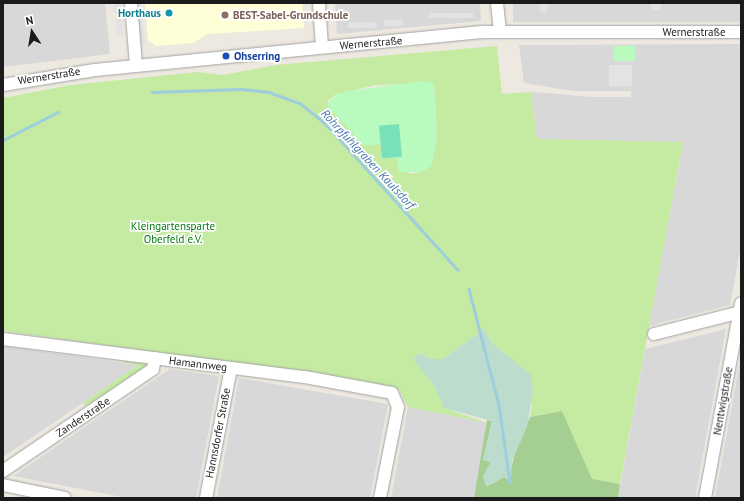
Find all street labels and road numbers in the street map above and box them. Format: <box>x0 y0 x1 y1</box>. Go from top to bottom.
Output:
street label: Wernerstraße <box>663 25 725 39</box>
street label: Wernerstraße <box>339 34 403 52</box>
street label: Wernerstraße <box>17 65 81 87</box>
street label: Hamannweg <box>168 354 228 374</box>
street label: Nentwigstraße <box>710 366 736 436</box>
street label: Hannsdorfer Straße <box>203 387 233 479</box>
street label: Zanderstraße <box>54 394 112 440</box>

